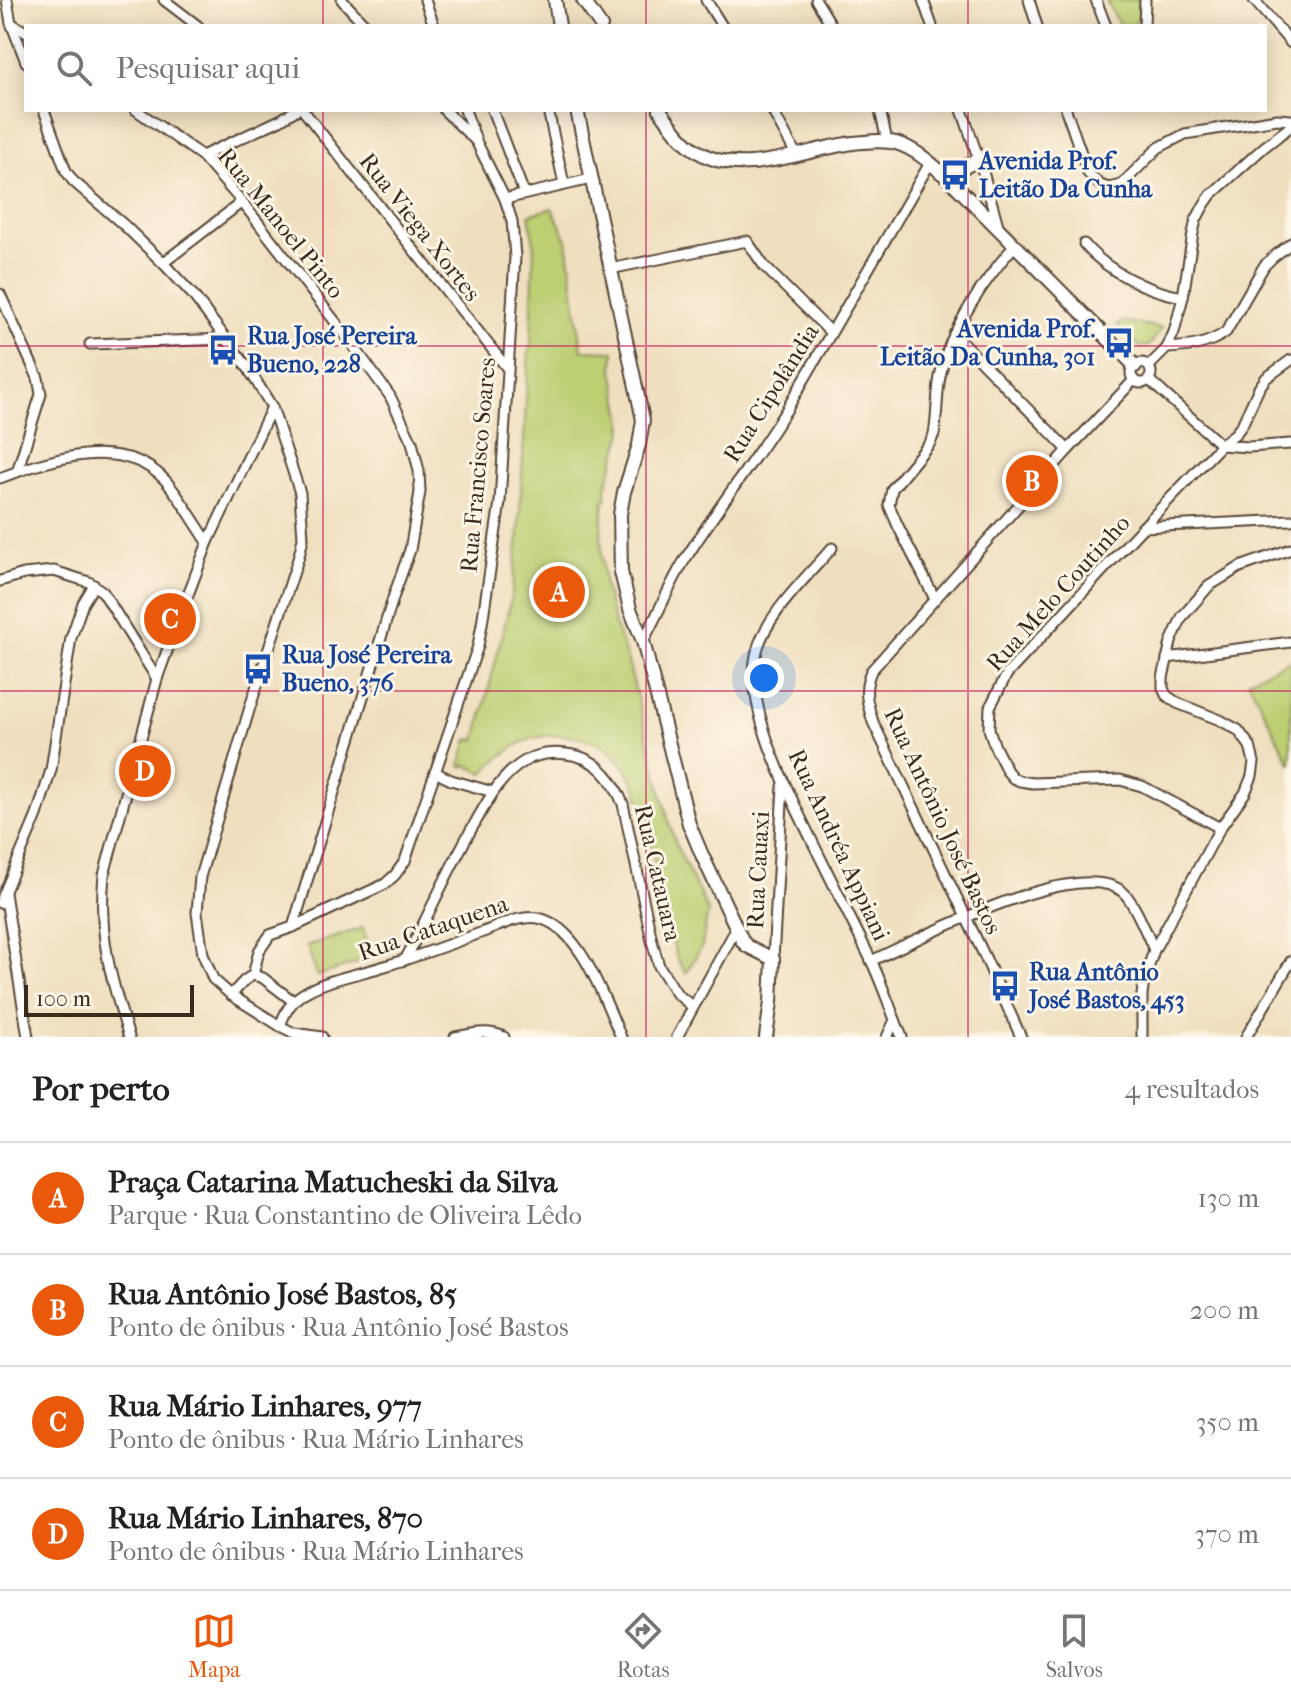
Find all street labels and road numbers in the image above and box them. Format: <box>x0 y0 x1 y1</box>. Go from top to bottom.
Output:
street label: Rua Manoel Pinto <box>212 142 350 304</box>
street label: Rua Viega Xortes <box>354 147 487 307</box>
street label: Rua Cipolândia <box>717 318 825 467</box>
street label: Rua Francisco Soares <box>455 356 501 574</box>
street label: Rua Melo Coutinho <box>980 509 1136 677</box>
street label: Rua Antônio José Bastos <box>878 703 1008 939</box>
street label: Rua Andréa Appiani <box>782 745 896 945</box>
street label: Rua Catauara <box>629 802 688 945</box>
street label: Rua Cauaxi <box>741 810 775 930</box>
street label: Rua Cataquena <box>354 889 512 967</box>

